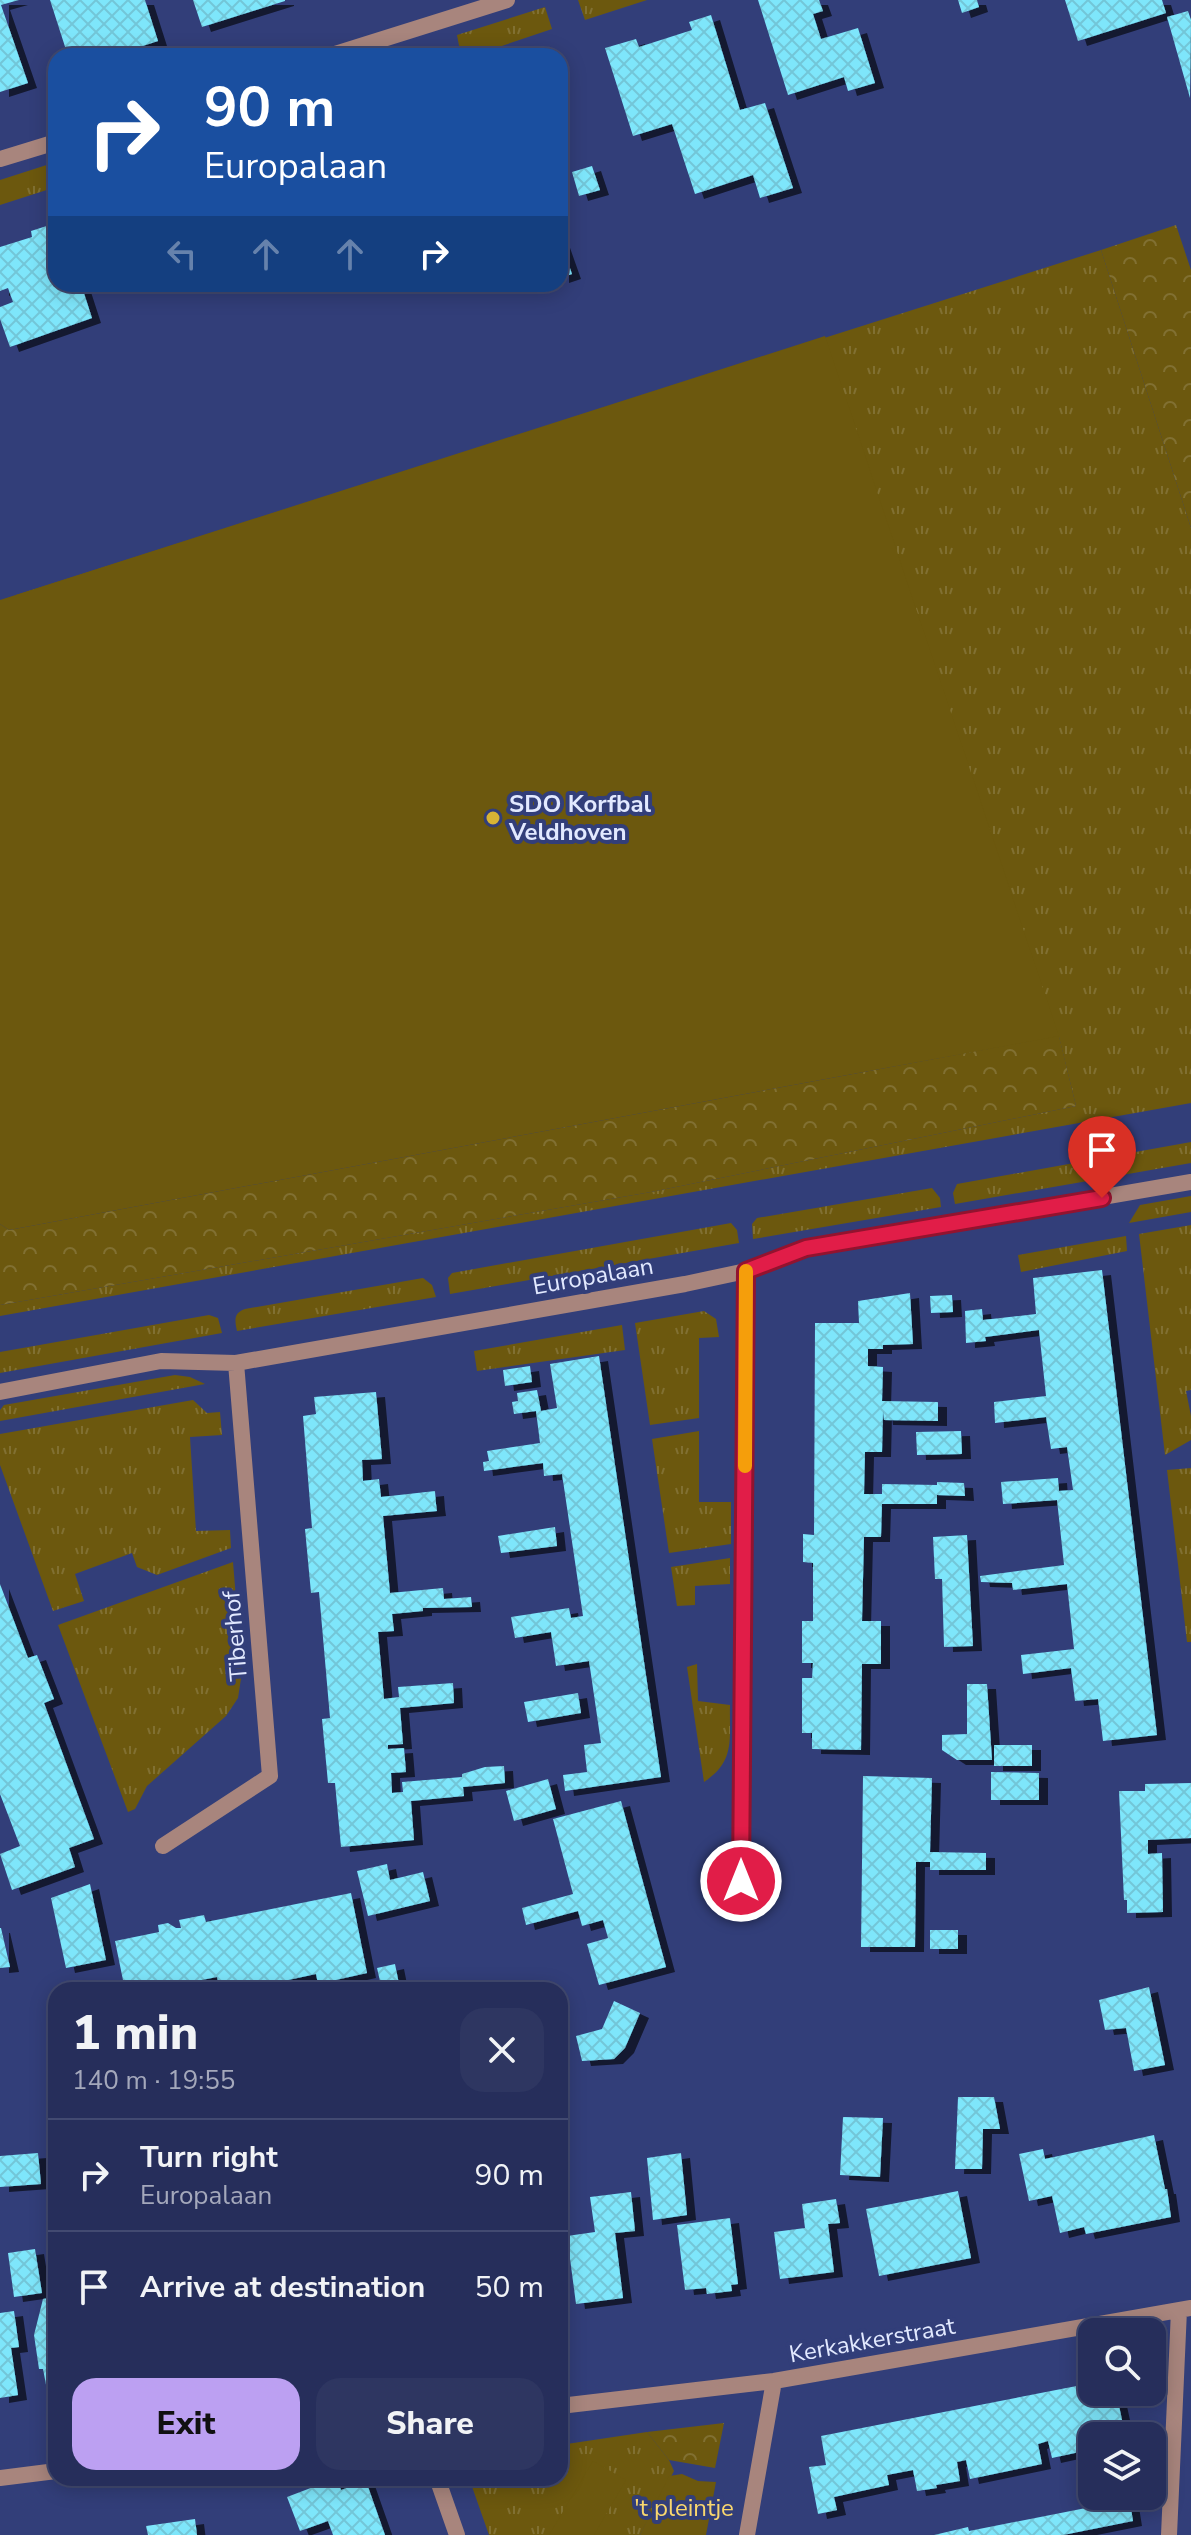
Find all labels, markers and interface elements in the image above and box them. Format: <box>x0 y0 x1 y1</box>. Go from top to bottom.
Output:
text: 90 m <box>204 69 335 146</box>
icon: right <box>72 80 176 184</box>
text: Europalaan <box>204 142 387 191</box>
icon: left <box>160 232 204 276</box>
icon: ahead <box>244 232 288 276</box>
icon: ahead <box>328 232 372 276</box>
icon: right <box>412 232 456 276</box>
place label: SDO Korfbal Veldhoven <box>508 788 652 848</box>
marker: SDO Korfbal Veldhoven <box>484 809 502 827</box>
pin <box>1068 1116 1136 1198</box>
icon: arrive <box>1080 1128 1124 1172</box>
street label: Europalaan <box>530 1250 656 1302</box>
street label: Tiberhof <box>215 1589 255 1682</box>
position arrow <box>699 1839 783 1923</box>
text: 1 min <box>72 2000 198 2066</box>
button: close <box>460 2008 544 2092</box>
text: 140 m · 19:55 <box>72 2063 235 2098</box>
text: Turn right <box>140 2137 278 2178</box>
icon: right <box>72 2153 116 2197</box>
text: 90 m <box>475 2155 544 2196</box>
text: Europalaan <box>140 2178 272 2213</box>
icon: arrive <box>72 2265 116 2309</box>
text: Arrive at destination <box>140 2267 425 2308</box>
text: 50 m <box>475 2267 544 2308</box>
street label: Kerkakkerstraat <box>787 2310 958 2370</box>
map controls <box>1078 2318 1166 2510</box>
button: search <box>1078 2318 1166 2406</box>
button: Exit <box>72 2378 300 2470</box>
button: Share <box>316 2378 544 2470</box>
button: layers <box>1078 2422 1166 2510</box>
park label: 't pleintje <box>634 2492 734 2524</box>

